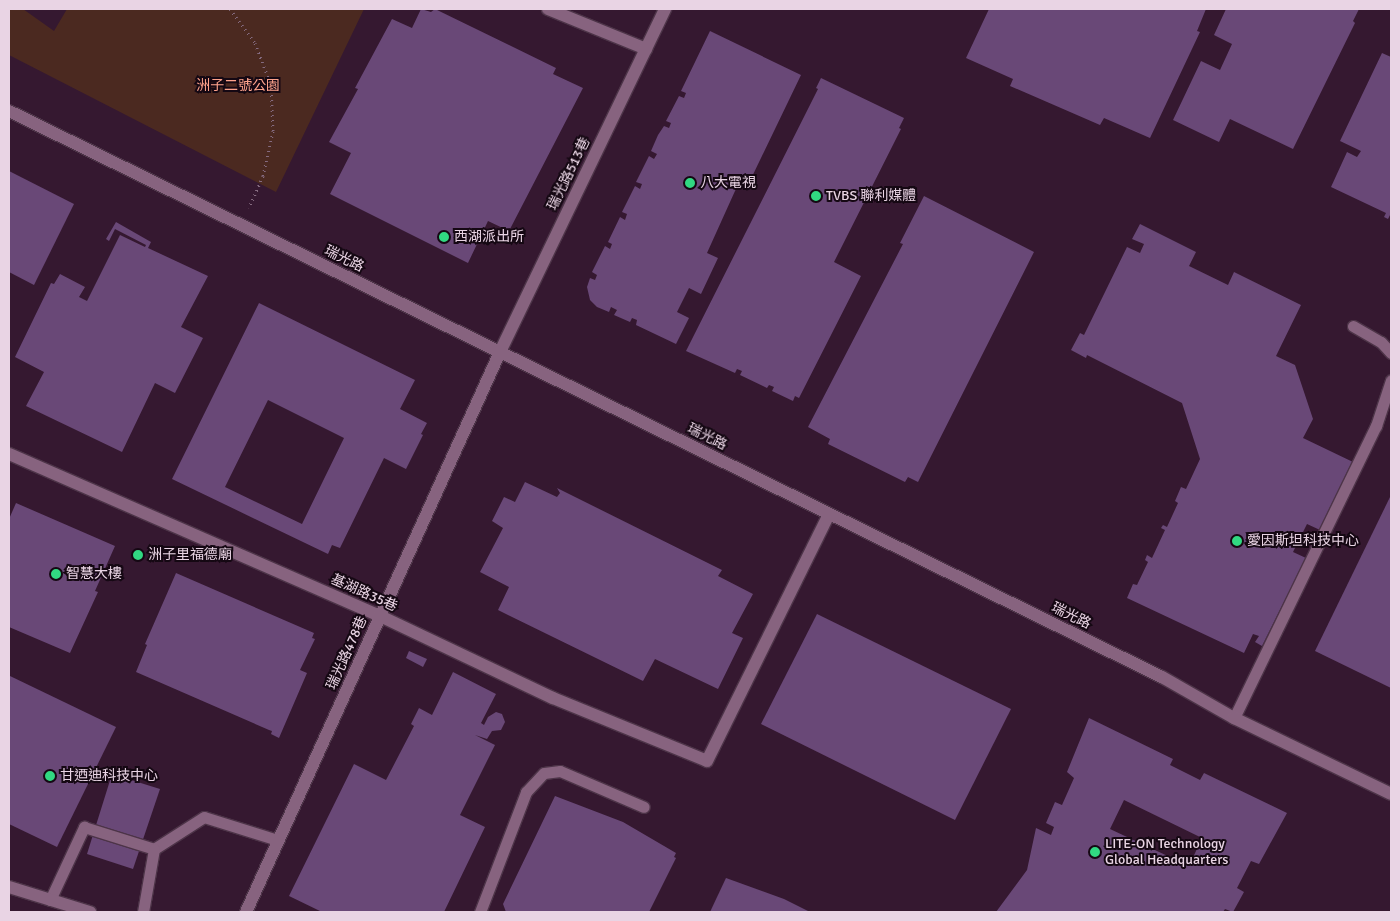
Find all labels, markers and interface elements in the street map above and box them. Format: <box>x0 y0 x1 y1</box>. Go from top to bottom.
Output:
park label: 洲子二號公園 <box>196 78 280 94</box>
street label: 瑞光路513巷 <box>544 135 594 213</box>
place label: 八大電視 <box>700 175 756 191</box>
marker: 八大電視 <box>684 177 696 189</box>
place label: TVBS 聯利媒體 <box>826 188 916 204</box>
marker: TVBS 聯利媒體 <box>810 190 822 202</box>
place label: 西湖派出所 <box>454 229 524 245</box>
marker: 西湖派出所 <box>438 231 450 243</box>
street label: 瑞光路 <box>321 242 367 276</box>
street label: 瑞光路 <box>684 420 730 454</box>
place label: 愛因斯坦科技中心 <box>1247 533 1359 549</box>
marker: 愛因斯坦科技中心 <box>1231 535 1243 547</box>
place label: 洲子里福德廟 <box>148 547 232 563</box>
marker: 洲子里福德廟 <box>132 549 144 561</box>
place label: 智慧大樓 <box>66 566 122 582</box>
marker: 智慧大樓 <box>50 568 62 580</box>
street label: 基湖路35巷 <box>328 571 400 615</box>
street label: 瑞光路 <box>1048 599 1094 633</box>
street label: 瑞光路478巷 <box>323 614 371 692</box>
place label: 甘迺迪科技中心 <box>60 768 158 784</box>
marker: 甘迺迪科技中心 <box>44 770 56 782</box>
place label: LITE-ON Technology Global Headquarters <box>1105 836 1228 869</box>
marker: LITE-ON Technology Global Headquarters <box>1089 846 1101 858</box>

